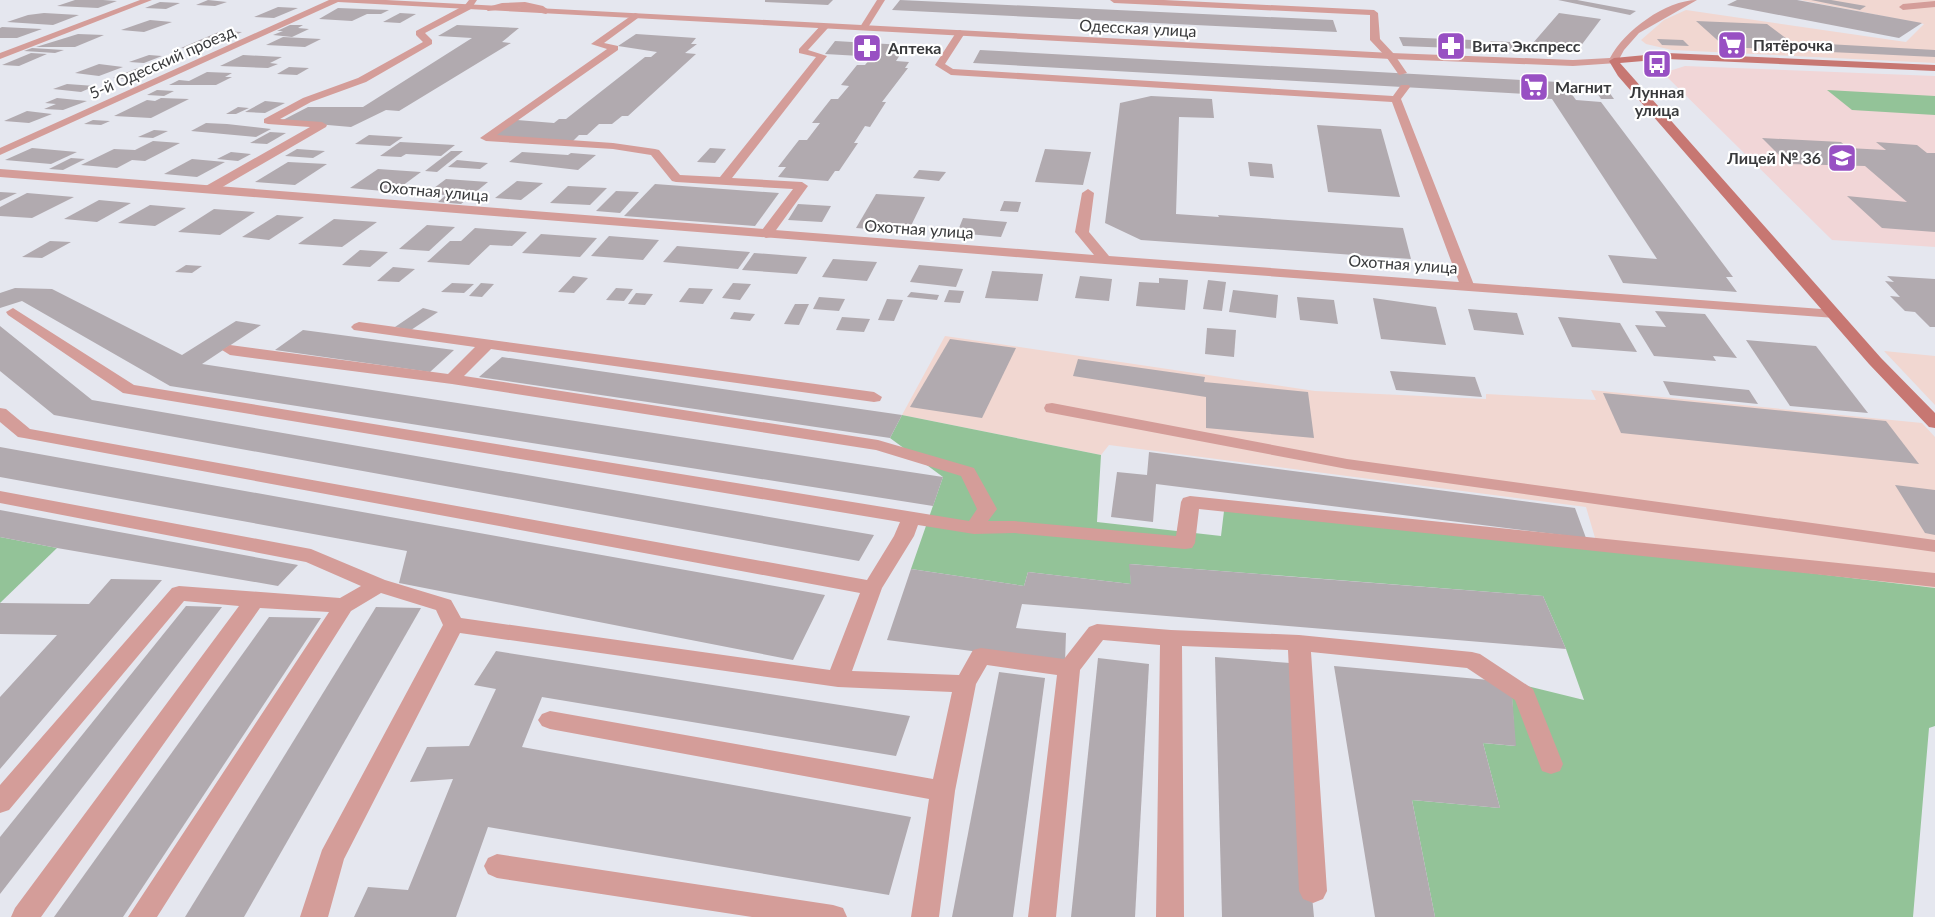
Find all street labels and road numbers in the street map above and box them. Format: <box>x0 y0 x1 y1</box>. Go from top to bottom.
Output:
street label: Одесская улица <box>1079 15 1197 40</box>
street label: 5-й Одесский проезд <box>86 21 238 102</box>
street label: Охотная улица <box>379 176 489 205</box>
street label: Охотная улица <box>864 215 974 242</box>
street label: Охотная улица <box>1348 250 1458 277</box>

